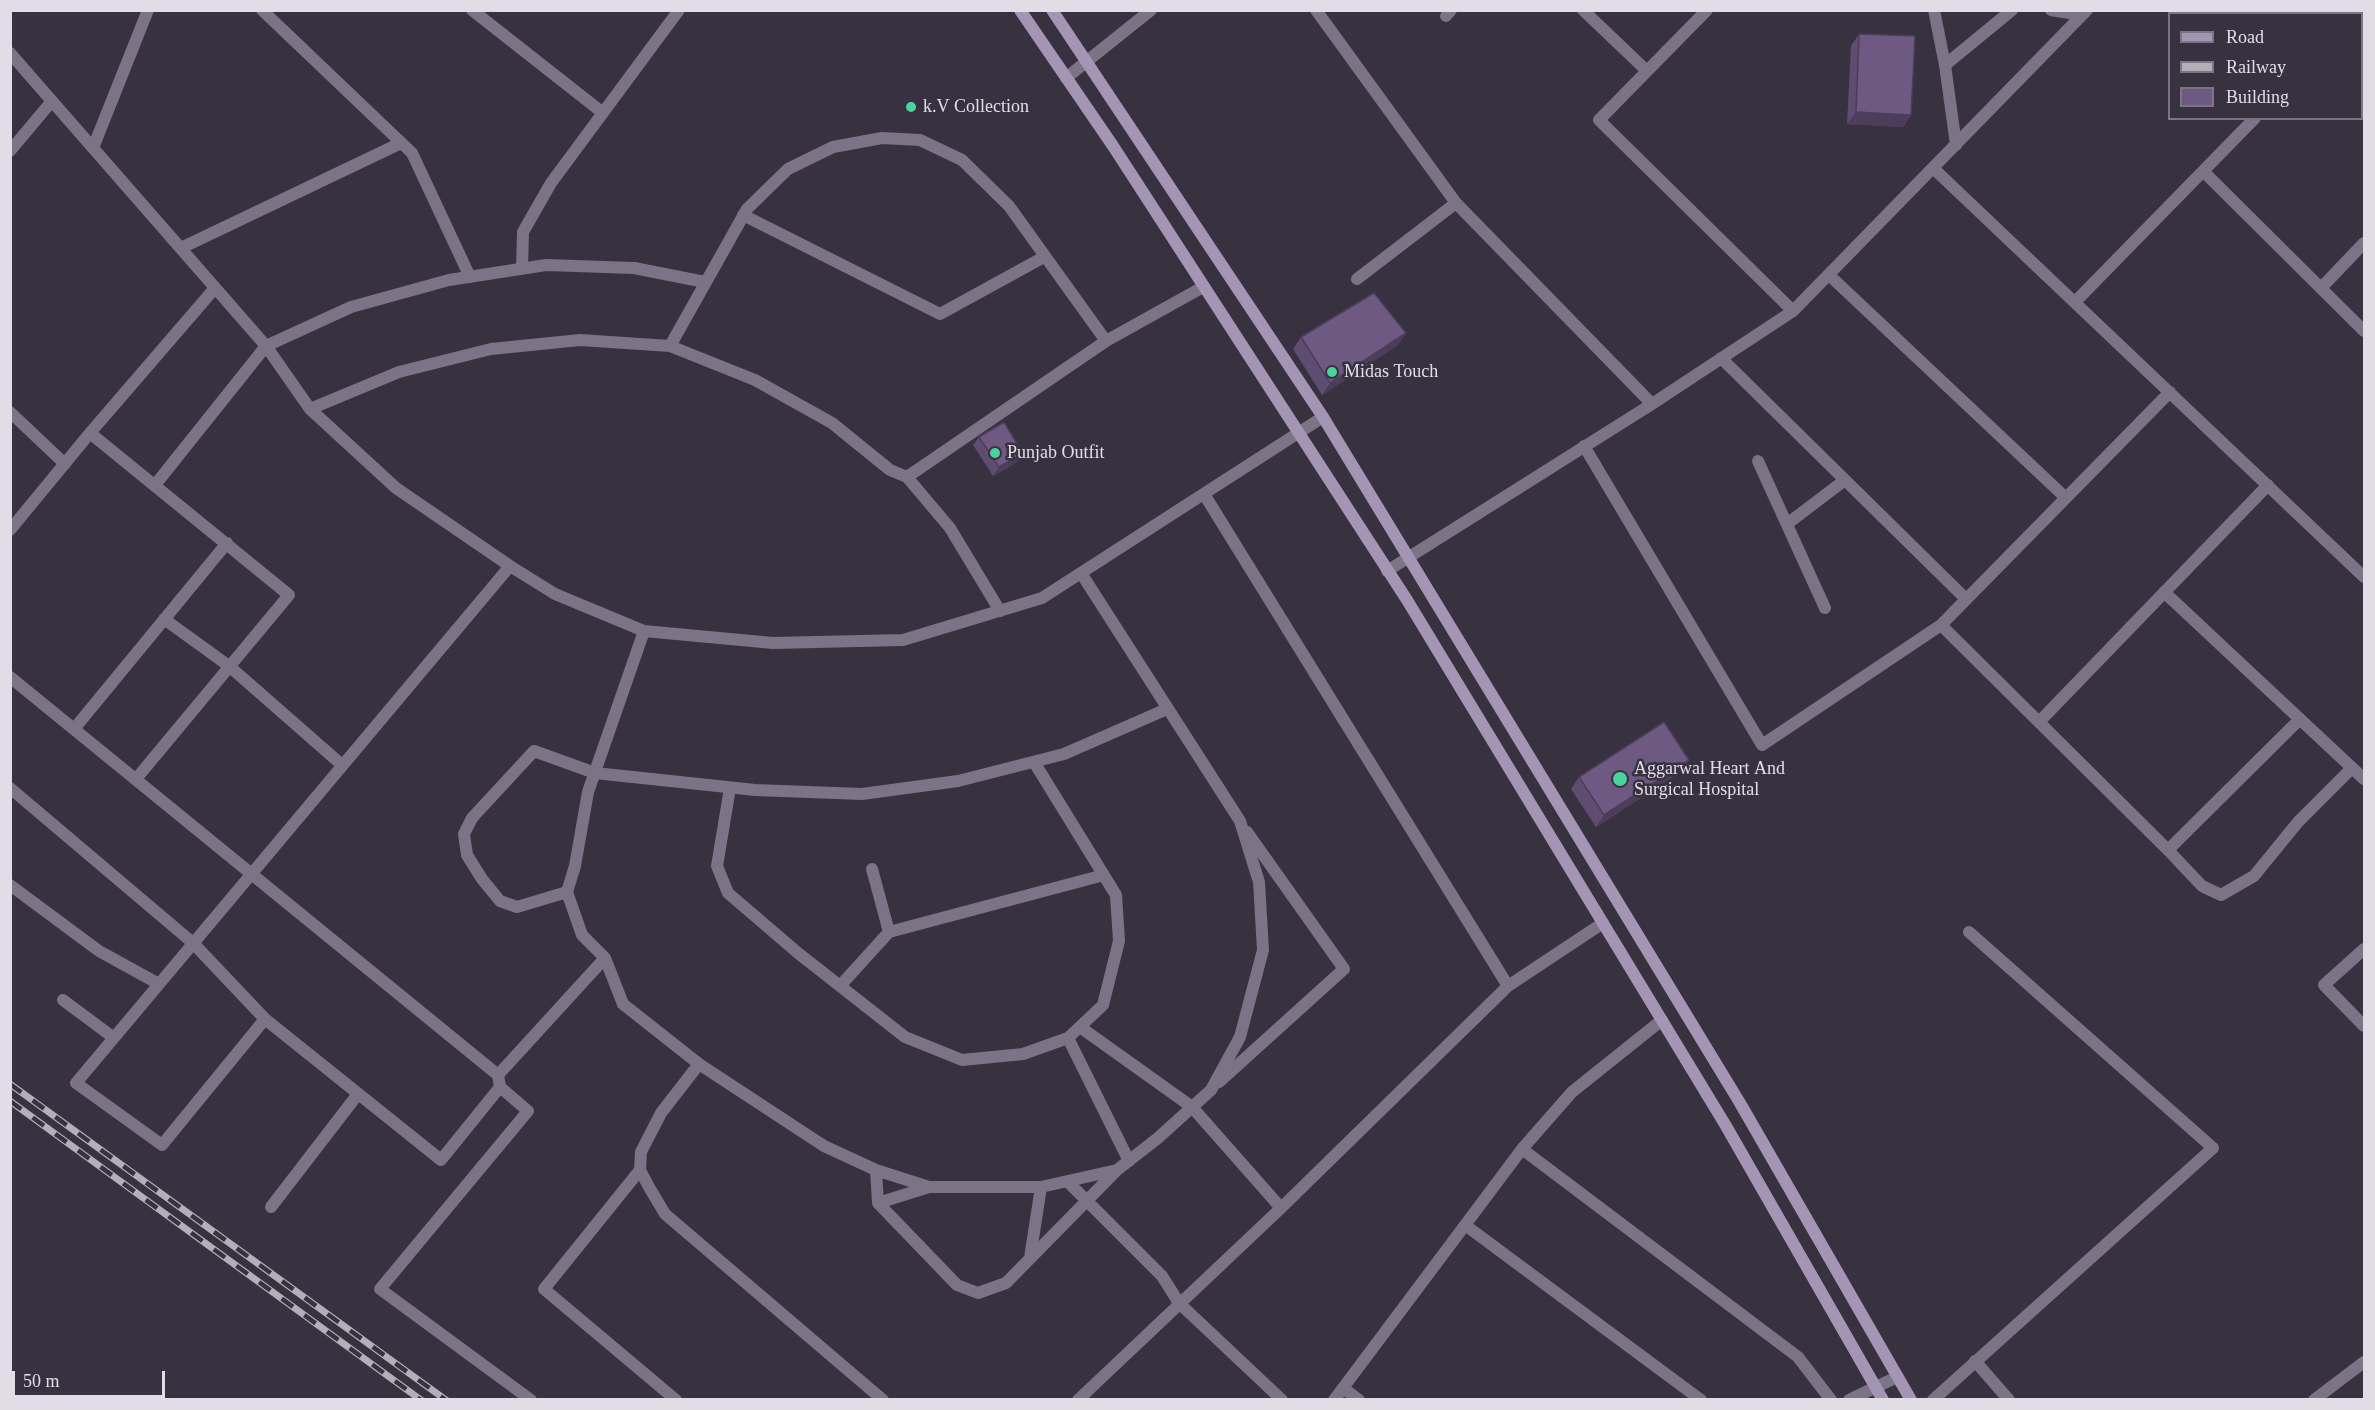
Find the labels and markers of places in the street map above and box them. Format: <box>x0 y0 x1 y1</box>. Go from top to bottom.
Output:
place label: k.V Collection <box>923 96 1029 118</box>
marker: k.V Collection <box>904 100 918 114</box>
place label: Midas Touch <box>1344 361 1438 383</box>
marker: Midas Touch <box>1325 365 1339 379</box>
place label: Punjab Outfit <box>1007 442 1104 464</box>
marker: Punjab Outfit <box>988 446 1002 460</box>
place label: Aggarwal Heart And Surgical Hospital <box>1634 758 1785 800</box>
marker: Aggarwal Heart And Surgical Hospital <box>1611 770 1629 788</box>

